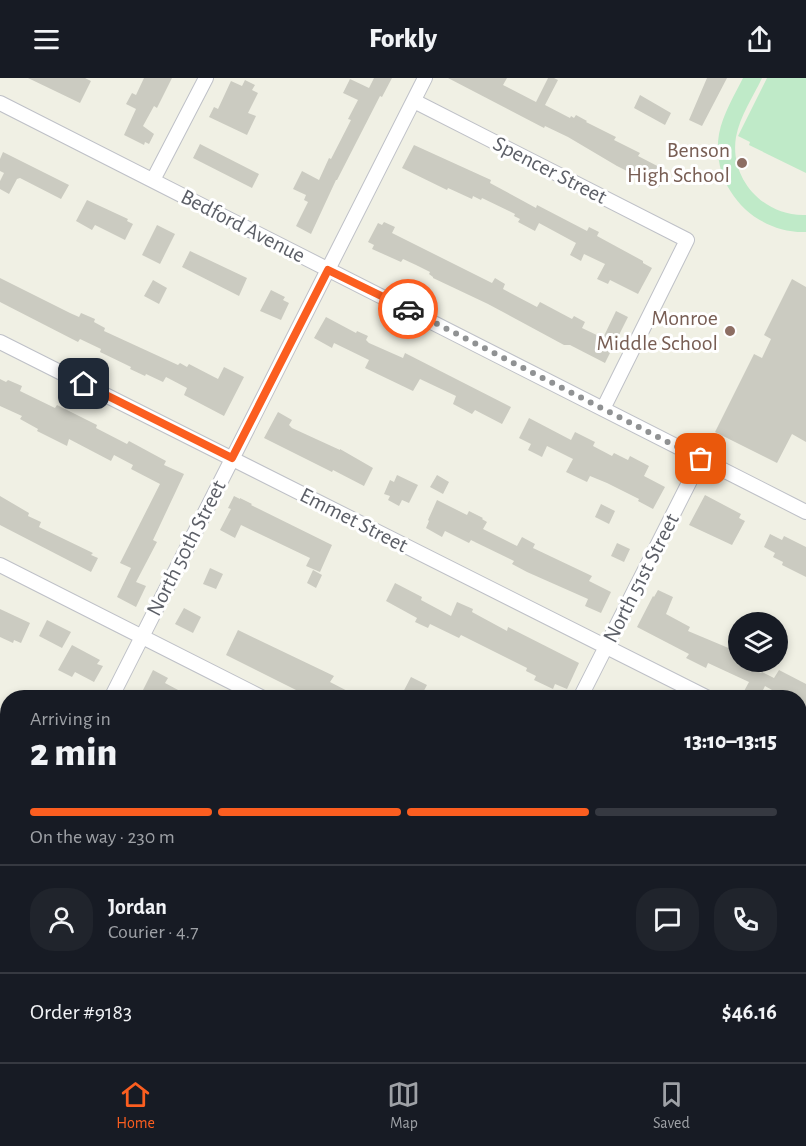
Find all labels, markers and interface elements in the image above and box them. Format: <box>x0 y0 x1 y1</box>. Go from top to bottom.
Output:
icon: menu <box>30 23 63 56</box>
icon: share <box>743 23 776 56</box>
text: Forkly <box>369 25 437 52</box>
street label: Spencer Street <box>490 132 610 208</box>
place label: Benson High School <box>627 139 730 186</box>
marker: Benson High School <box>735 156 749 170</box>
street label: Bedford Avenue <box>177 185 309 267</box>
courier <box>378 279 438 339</box>
icon: car <box>392 293 425 326</box>
place label: Monroe Middle School <box>596 307 718 354</box>
marker: Monroe Middle School <box>723 324 737 338</box>
pin <box>58 358 109 409</box>
icon: home <box>67 367 100 400</box>
pin <box>675 433 726 484</box>
icon: bag <box>684 442 717 475</box>
street label: North 50th Street <box>142 477 230 619</box>
street label: Emmet Street <box>296 483 412 557</box>
street label: North 51st Street <box>599 510 683 646</box>
map controls <box>728 612 788 672</box>
button: layers <box>728 612 788 672</box>
text: Arriving in <box>30 709 111 729</box>
text: 13:10–13:15 <box>684 730 777 752</box>
text: 2 min <box>30 734 117 773</box>
text: On the way · 230 m <box>30 827 175 847</box>
button: person <box>30 888 93 951</box>
button: chat <box>636 888 699 951</box>
button: phone <box>714 888 777 951</box>
text: Jordan <box>108 896 167 918</box>
text: Courier · 4.7 <box>108 922 199 942</box>
text: Order #9183 <box>30 1001 132 1023</box>
text: $46.16 <box>722 1001 777 1023</box>
tab: Home <box>116 1078 155 1133</box>
tab: Map <box>387 1078 420 1133</box>
tab: Saved <box>653 1078 690 1133</box>

